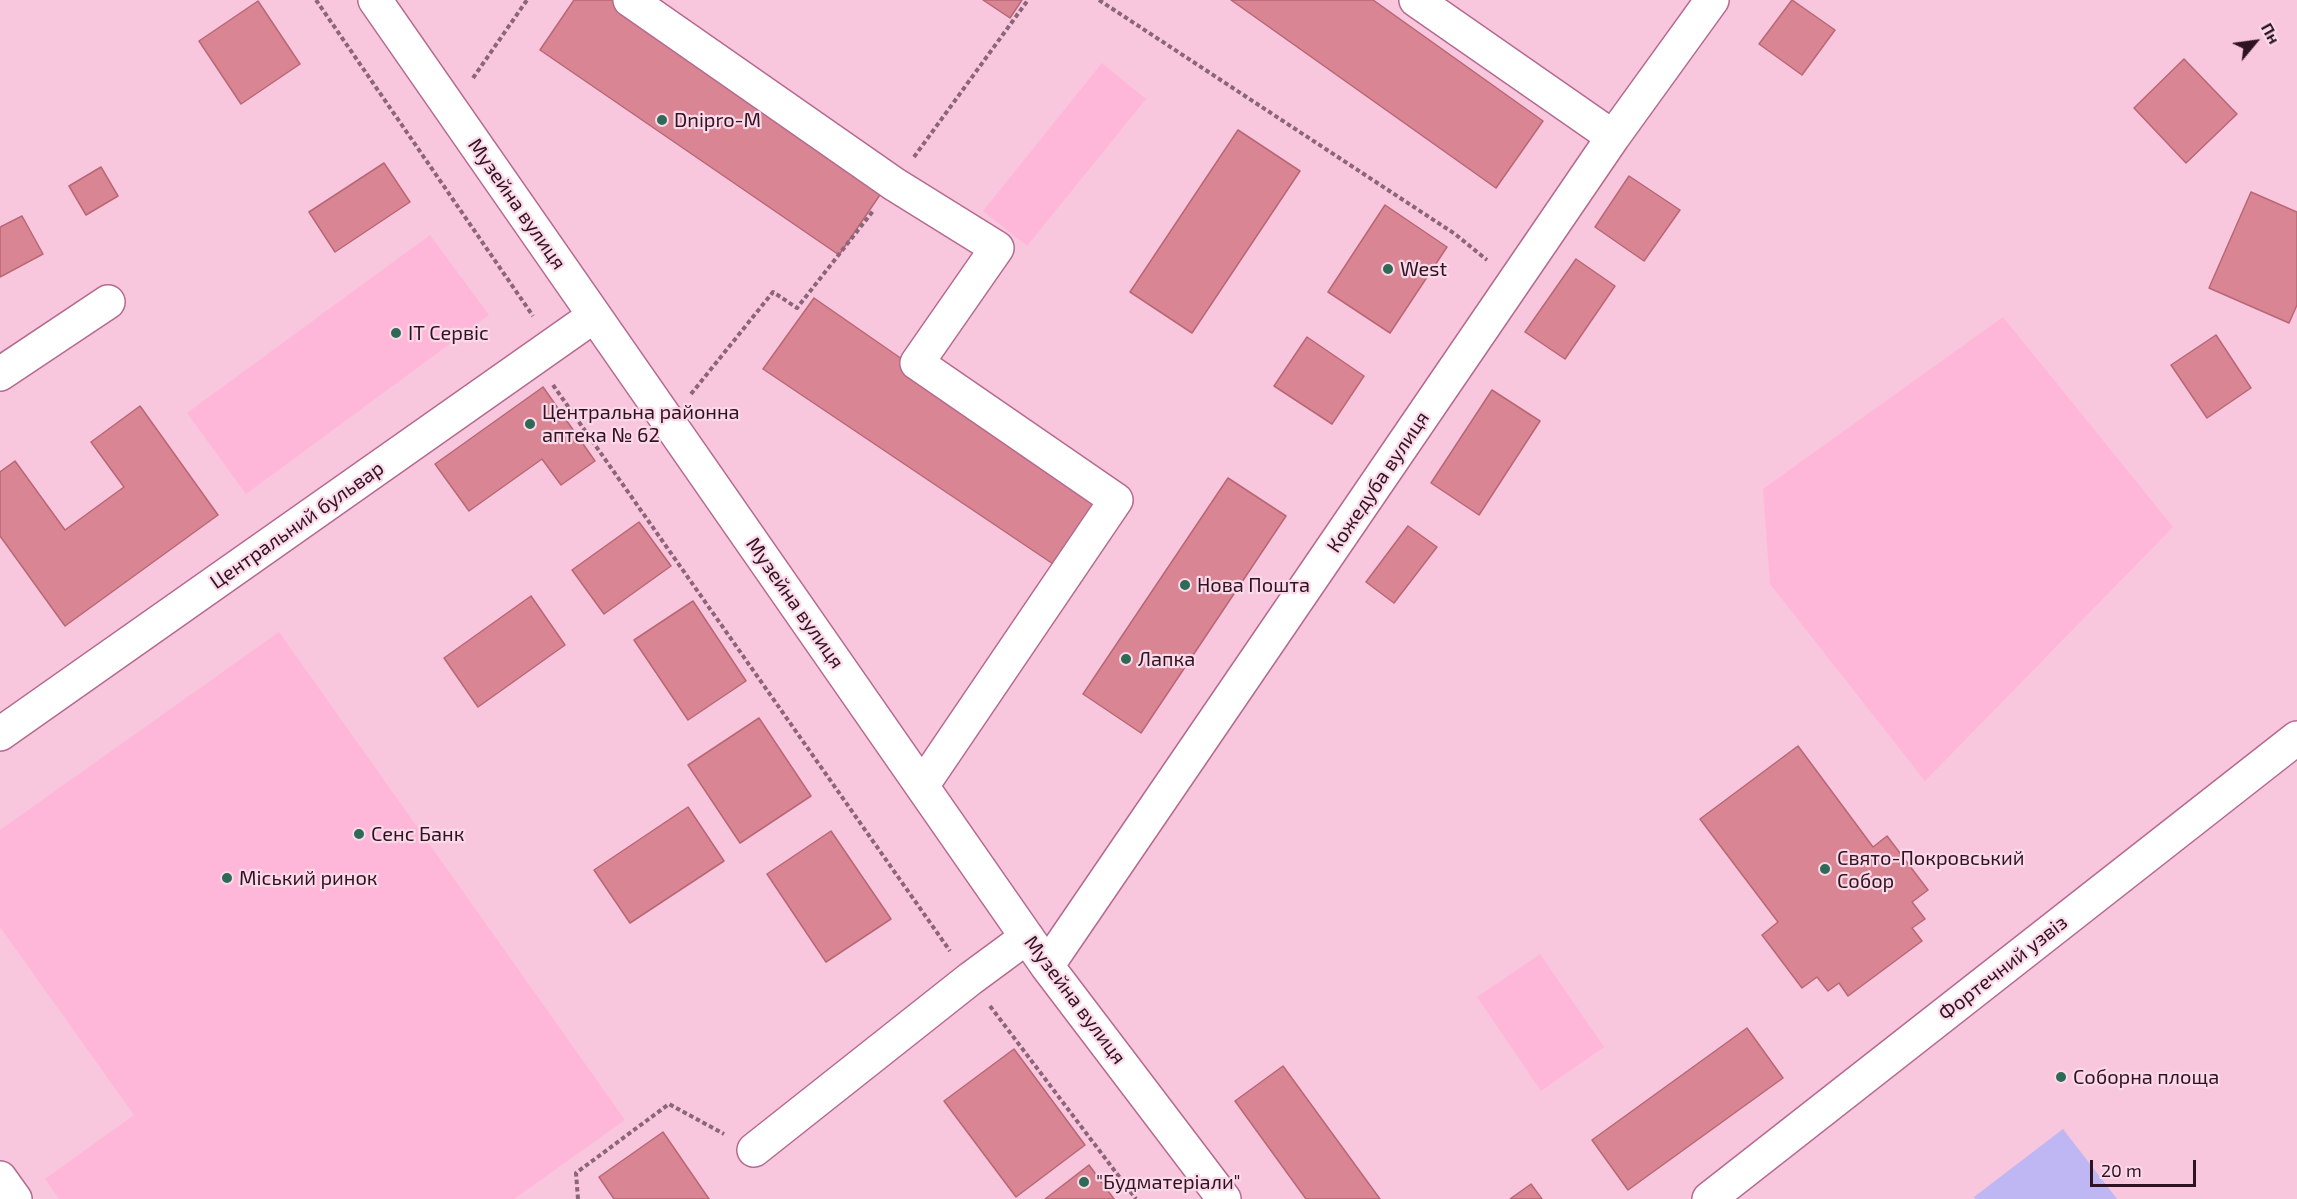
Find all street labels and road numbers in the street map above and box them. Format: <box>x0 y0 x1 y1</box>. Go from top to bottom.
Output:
street label: Музейна вулиця <box>463 134 571 274</box>
street label: Кожедуба вулиця <box>1322 407 1434 557</box>
street label: Центральний бульвар <box>206 456 388 594</box>
street label: Музейна вулиця <box>741 533 849 673</box>
street label: Фортечний узвіз <box>1934 910 2072 1026</box>
street label: Музейна вулиця <box>1019 931 1131 1069</box>

